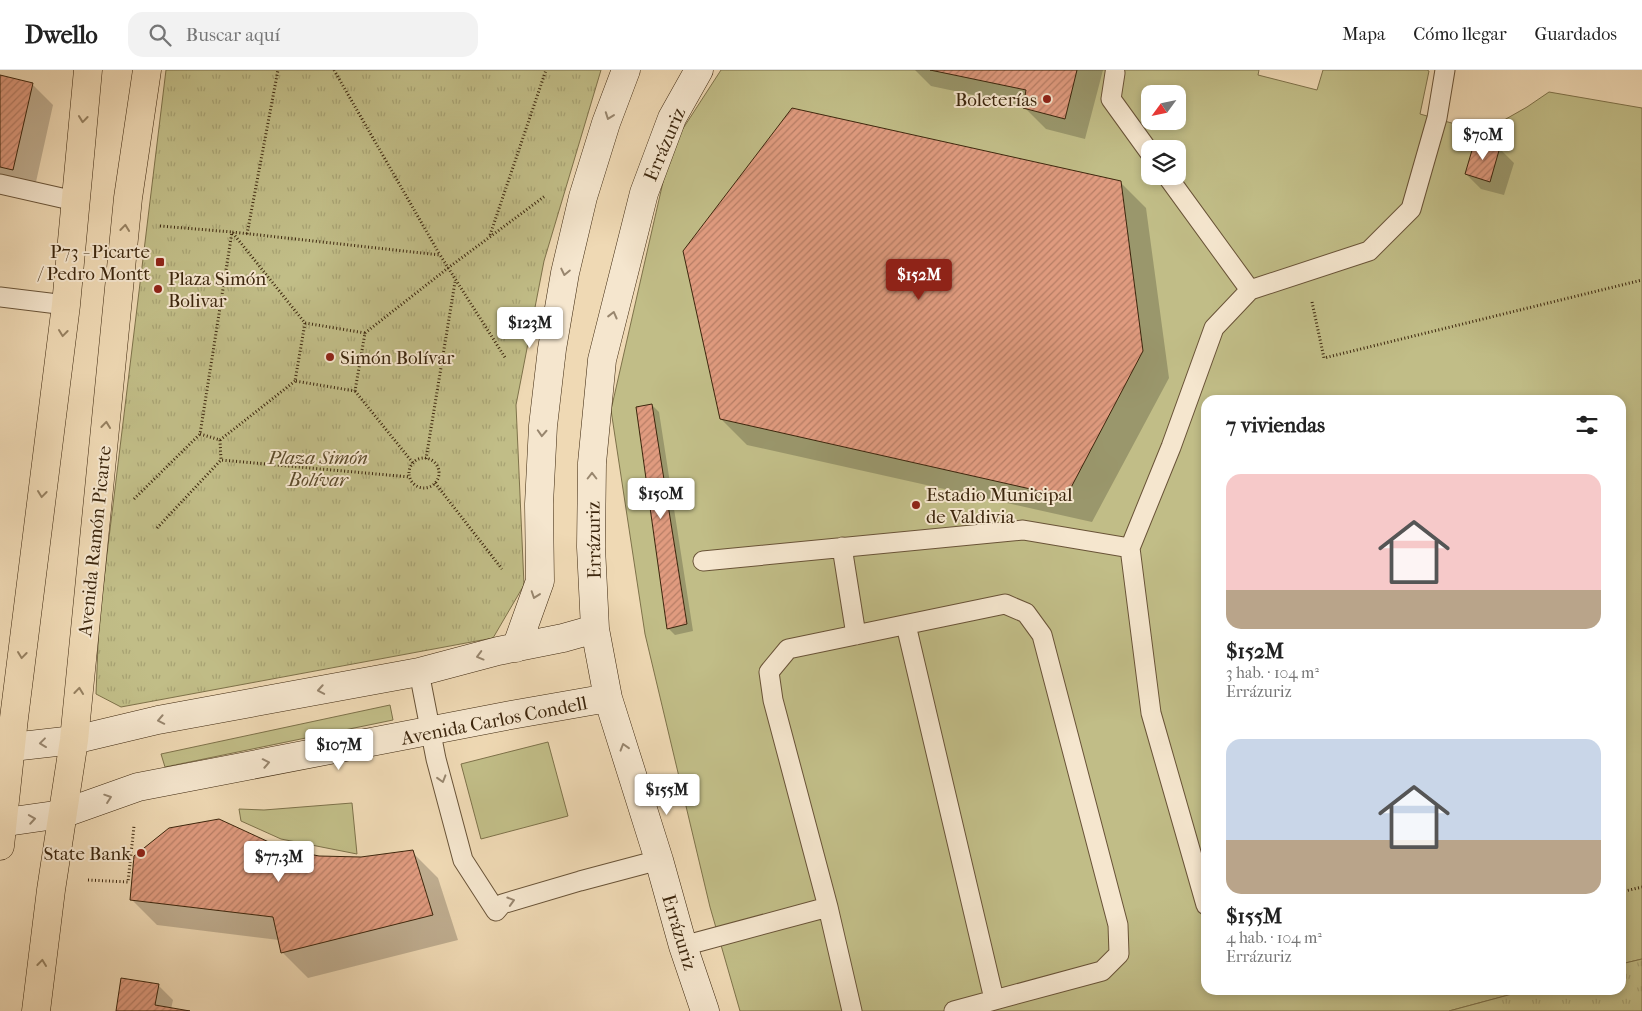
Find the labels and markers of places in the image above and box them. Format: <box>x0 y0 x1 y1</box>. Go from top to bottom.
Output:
place label: Boleterías <box>955 89 1037 111</box>
marker: Boleterías <box>1041 93 1053 105</box>
pin: $70M <box>1453 118 1513 161</box>
place label: P73 - Picarte / Pedro Montt <box>37 241 150 285</box>
marker: P73 - Picarte / Pedro Montt <box>154 256 166 268</box>
pin: $152M <box>884 258 954 301</box>
place label: Plaza Simón Bolivar <box>168 268 266 312</box>
marker: Plaza Simón Bolivar <box>152 283 164 295</box>
pin: $123M <box>495 306 565 349</box>
place label: Simón Bolívar <box>340 347 455 369</box>
marker: Simón Bolívar <box>324 351 336 363</box>
pin: $150M <box>626 478 696 520</box>
place label: Estadio Municipal de Valdivia <box>926 484 1072 528</box>
marker: Estadio Municipal de Valdivia <box>910 499 922 511</box>
pin: $107M <box>304 728 374 771</box>
pin: $155M <box>632 774 702 816</box>
pin: $77.3M <box>238 840 320 883</box>
place label: State Bank <box>43 843 131 865</box>
marker: State Bank <box>135 847 147 859</box>

